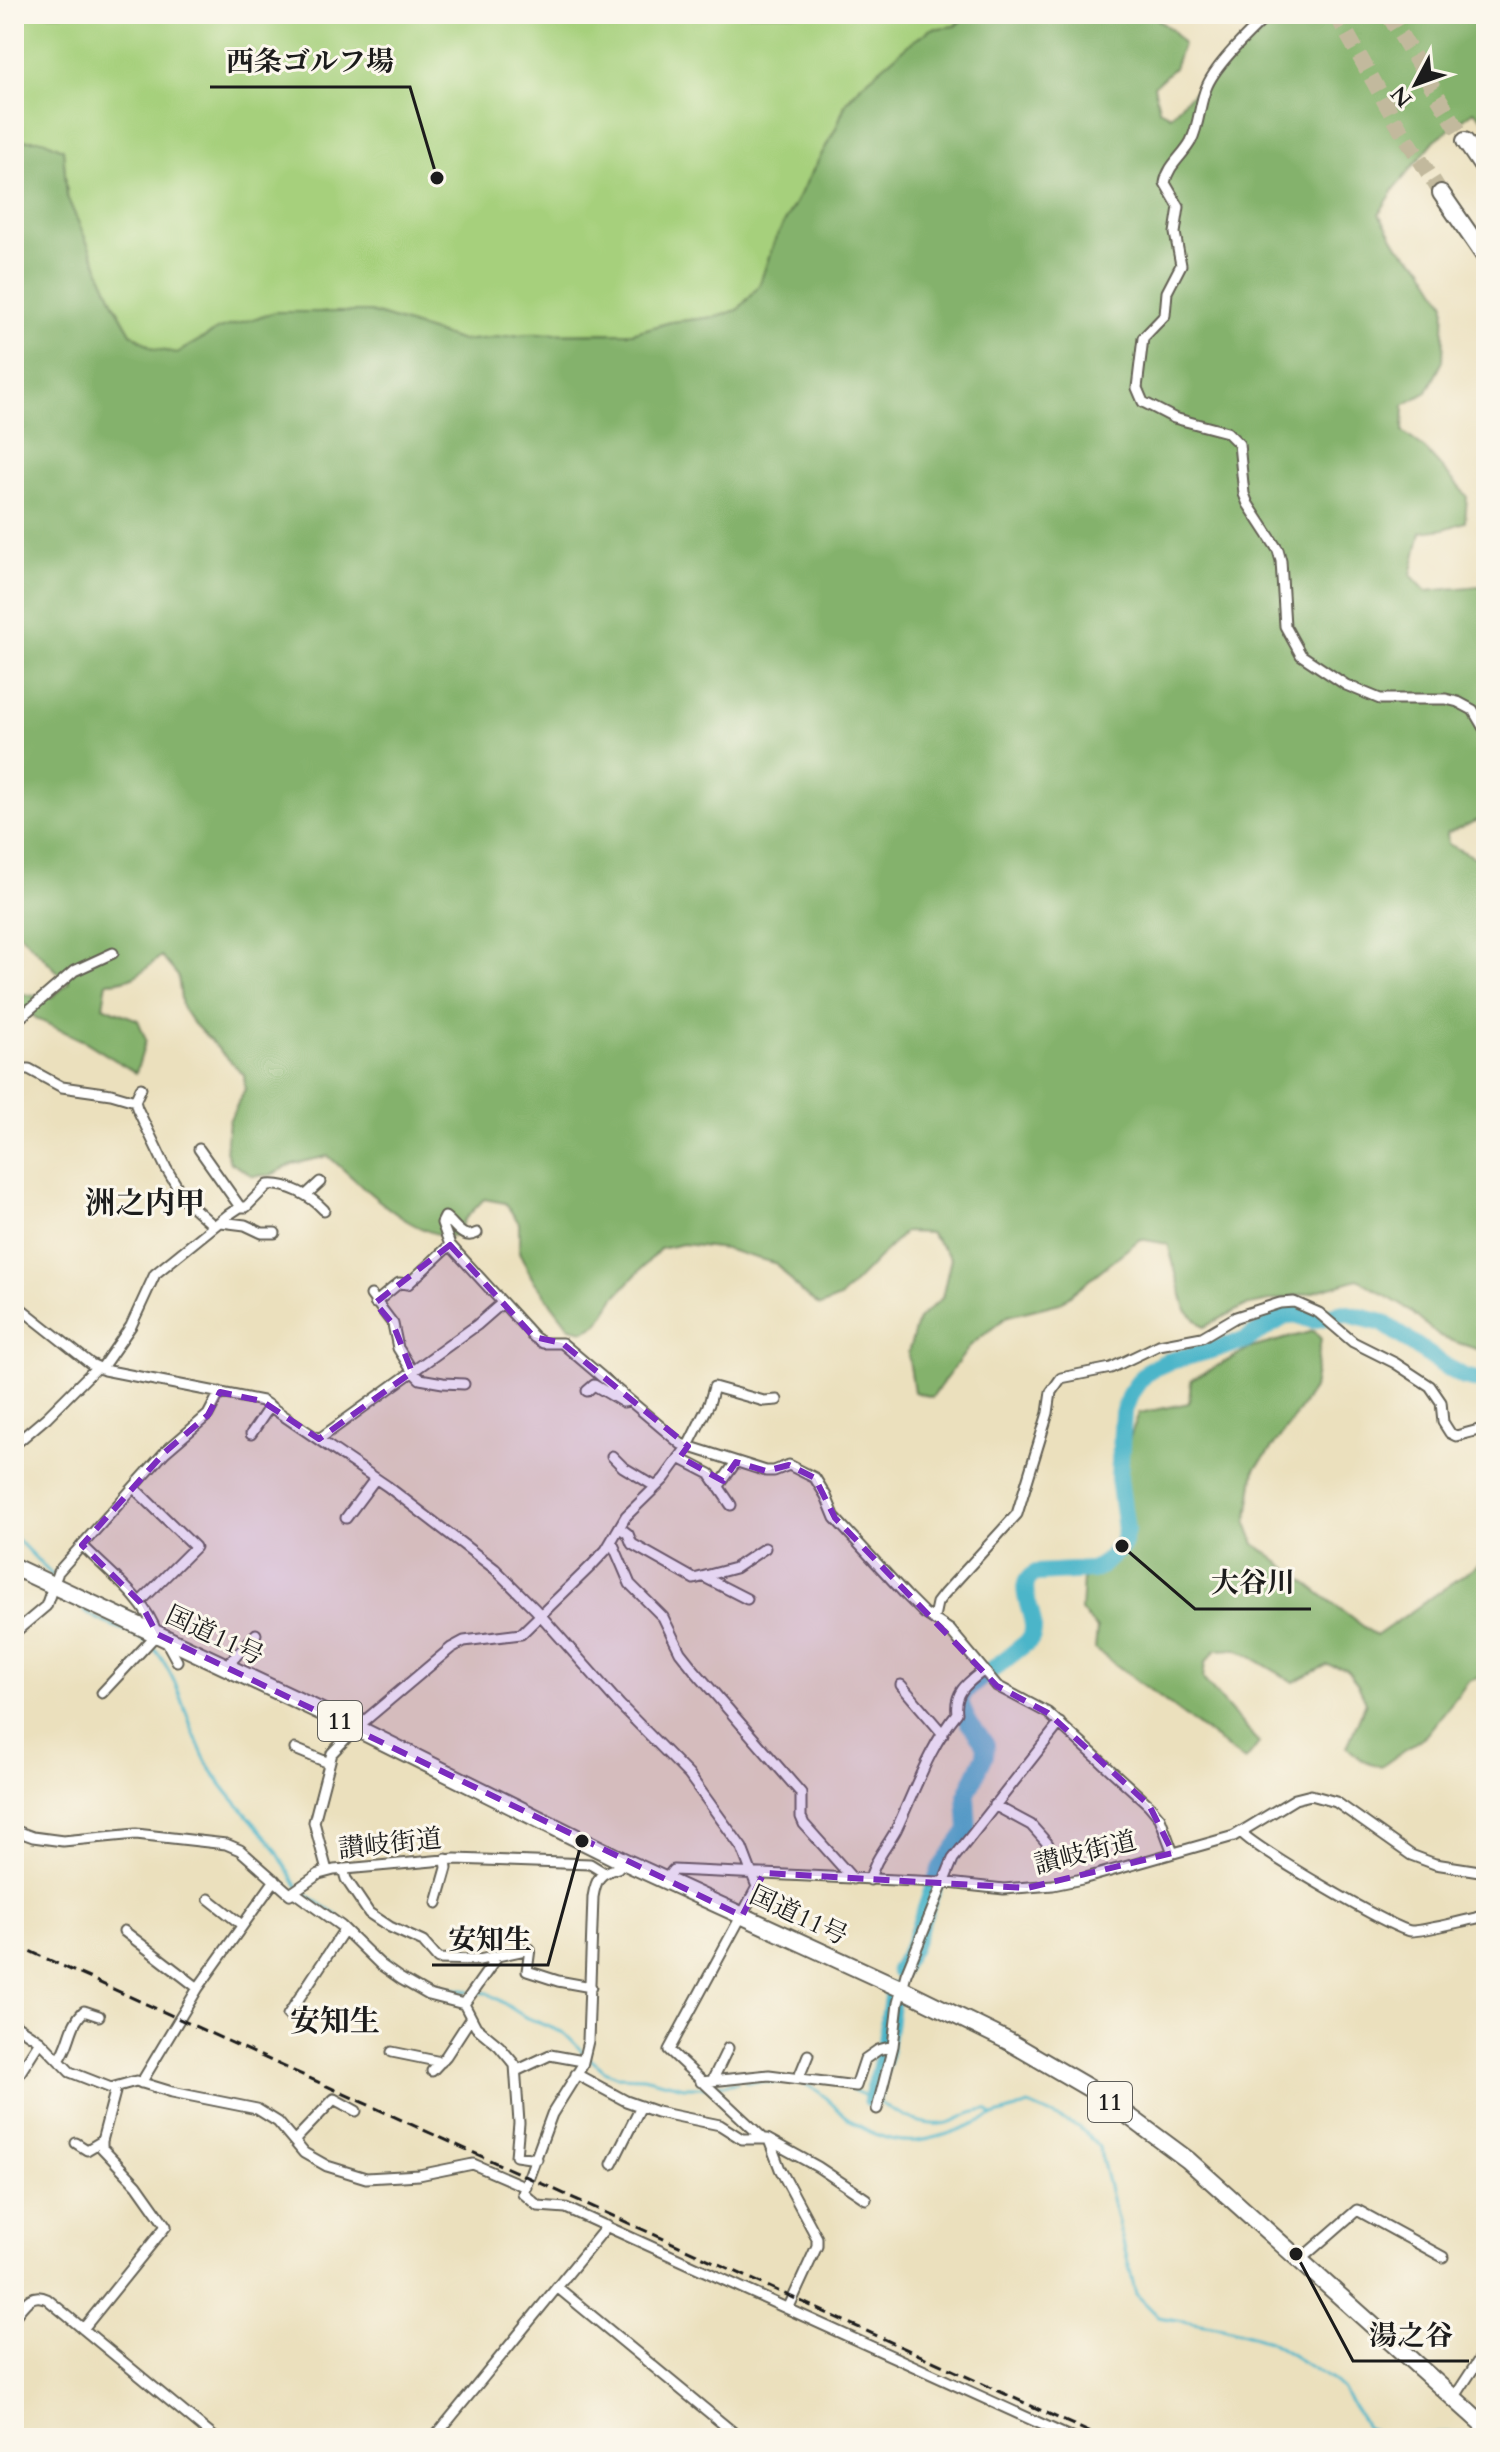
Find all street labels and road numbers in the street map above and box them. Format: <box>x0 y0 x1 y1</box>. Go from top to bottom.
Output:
street label: 国道11号 <box>160 1597 270 1673</box>
road number: 11 <box>318 1701 362 1741</box>
street label: 讃岐街道 <box>337 1821 444 1866</box>
street label: 讃岐街道 <box>1030 1823 1140 1882</box>
street label: 国道11号 <box>744 1877 854 1953</box>
road number: 11 <box>1088 2082 1132 2122</box>

